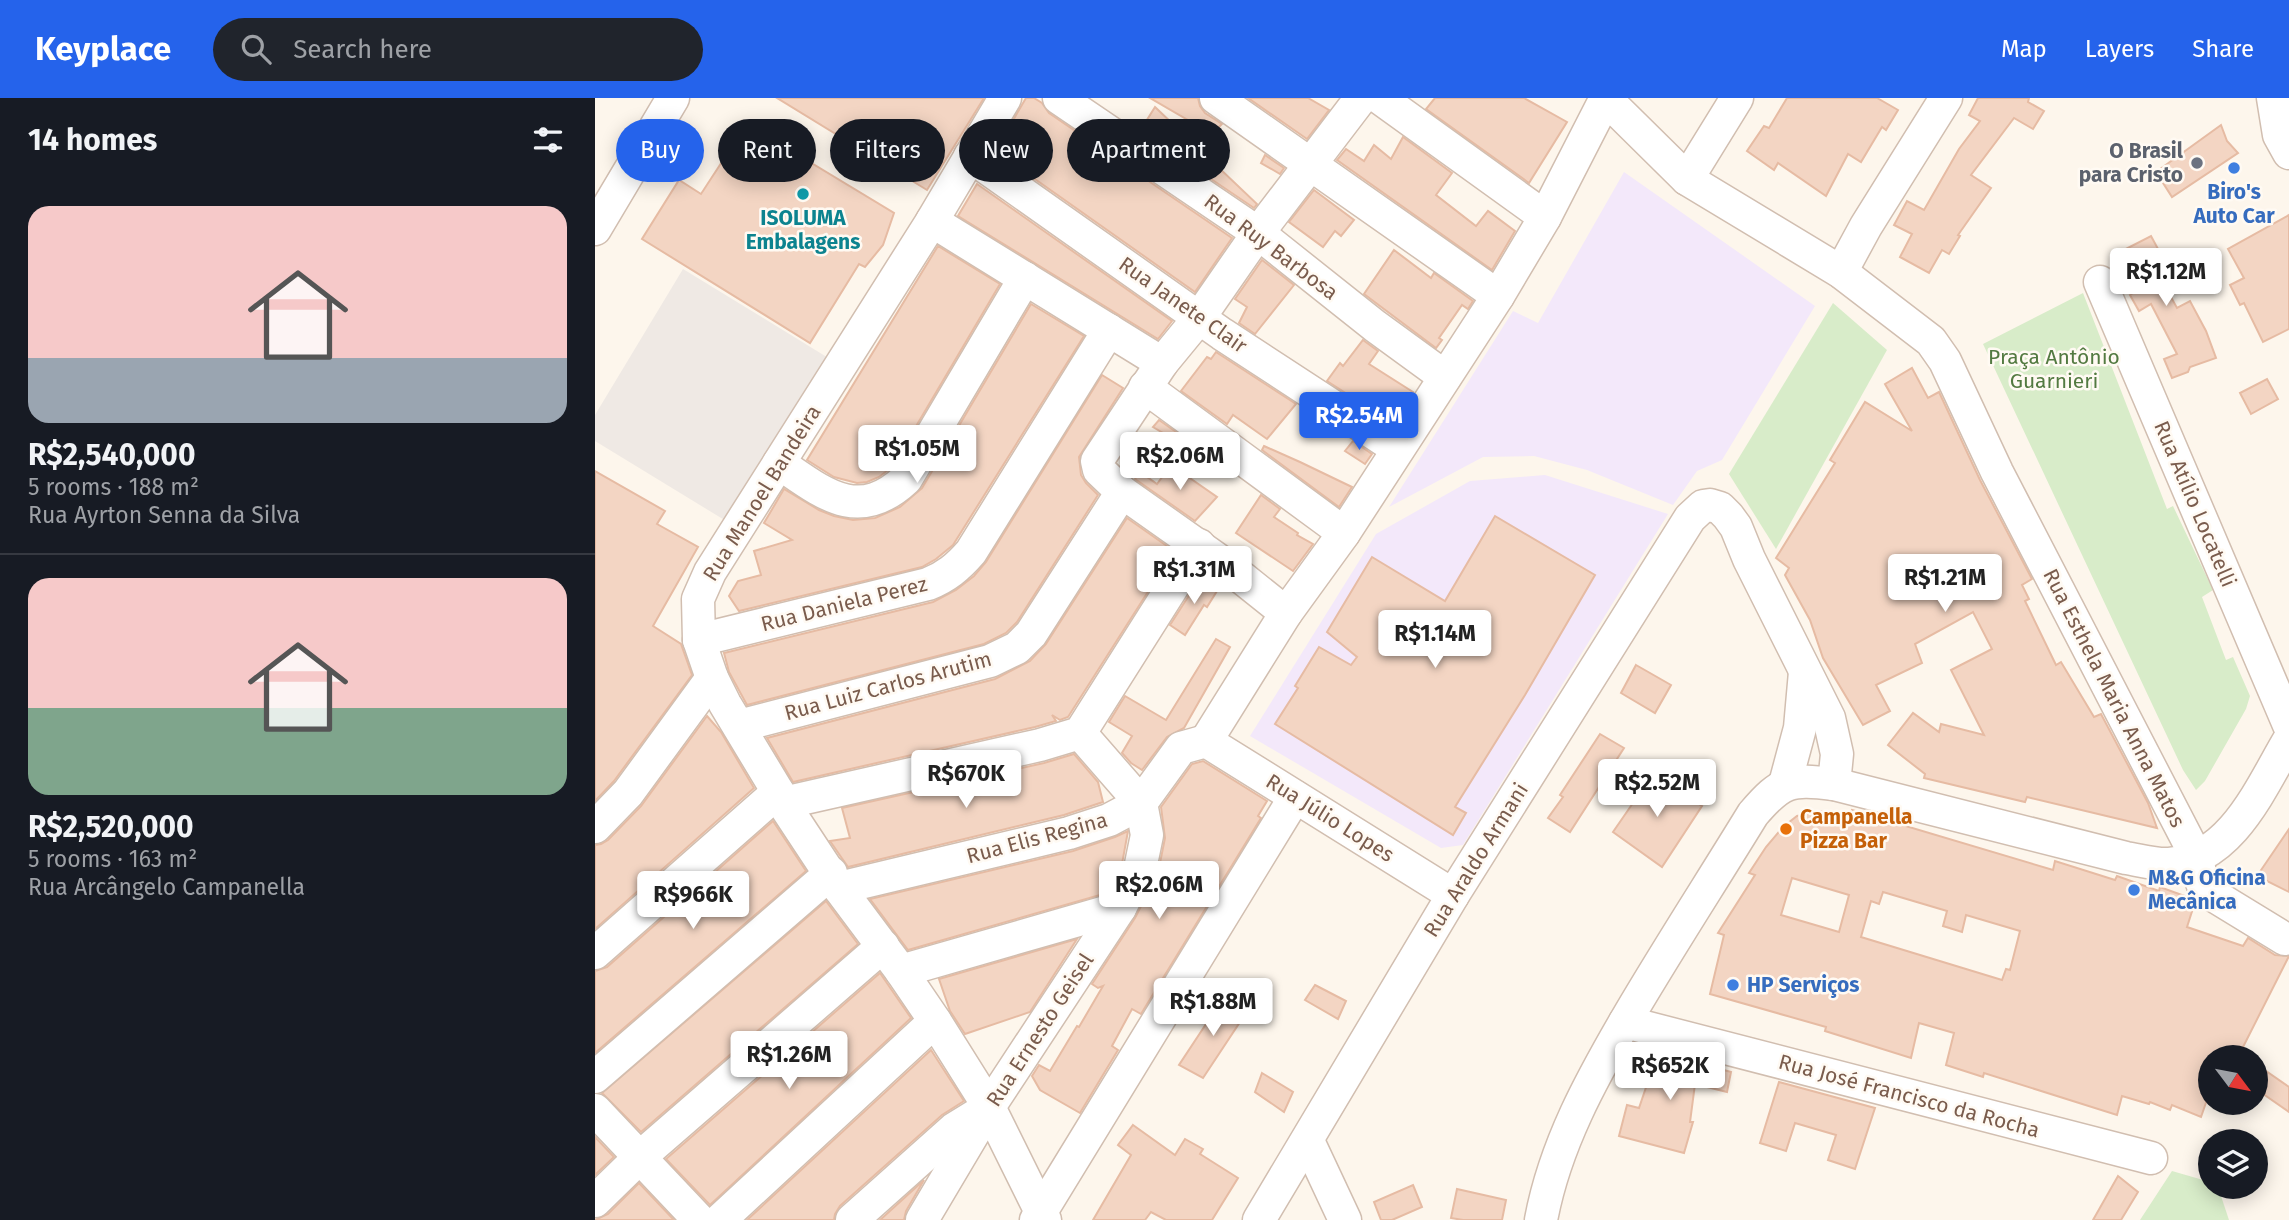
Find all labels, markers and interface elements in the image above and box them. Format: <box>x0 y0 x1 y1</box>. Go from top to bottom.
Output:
search box <box>213 18 703 81</box>
text: Keyplace <box>35 29 171 69</box>
icon: search <box>237 30 275 68</box>
text: Search here <box>293 34 432 65</box>
text: Map <box>2001 35 2047 63</box>
text: Layers <box>2085 35 2154 63</box>
text: Share <box>2192 35 2254 63</box>
chip: Buy <box>616 119 704 182</box>
chip: Rent <box>718 119 816 182</box>
chip: Filters <box>830 119 945 182</box>
chip: New <box>959 119 1053 182</box>
chip: Apartment <box>1067 119 1230 182</box>
icon: filters <box>529 121 567 159</box>
text: 14 homes <box>28 122 157 158</box>
place label: O Brasil para Cristo <box>2079 138 2184 188</box>
marker: O Brasil para Cristo <box>2189 155 2205 171</box>
marker: Biro's Auto Car <box>2226 160 2242 176</box>
place label: Biro's Auto Car <box>2192 179 2275 229</box>
marker: ISOLUMA Embalagens <box>795 186 811 202</box>
street label: Rua Ruy Barbosa <box>1199 188 1343 306</box>
place label: ISOLUMA Embalagens <box>746 205 860 255</box>
pin: R$1.12M <box>2101 248 2231 308</box>
street label: Rua Janete Clair <box>1114 251 1252 359</box>
icon: home <box>235 252 361 378</box>
text: R$1.12M <box>2126 257 2206 285</box>
park label: Praça Antônio Guarnieri <box>1988 344 2120 394</box>
pin: R$2.54M <box>1294 392 1424 452</box>
street label: Rua Manoel Bandeira <box>697 400 827 586</box>
text: R$2.54M <box>1315 401 1403 429</box>
street label: Rua Atílio Locatelli <box>2148 417 2242 591</box>
pin: R$1.05M <box>852 426 982 485</box>
pin: R$2.06M <box>1115 432 1245 492</box>
text: R$1.05M <box>874 434 960 462</box>
text: R$2,540,000 <box>28 437 195 473</box>
text: R$2.06M <box>1136 441 1224 469</box>
text: 5 rooms · 188 m² <box>28 473 199 501</box>
text: Rua Ayrton Senna da Silva <box>28 501 300 529</box>
pin: R$1.31M <box>1129 546 1259 606</box>
pin: R$1.21M <box>1880 554 2010 614</box>
text: R$1.31M <box>1153 555 1235 583</box>
text: R$1.21M <box>1904 563 1986 591</box>
street label: Rua Esthela Maria Anna Matos <box>2037 564 2191 832</box>
street label: Rua Daniela Perez <box>758 571 930 637</box>
pin: R$1.14M <box>1370 610 1500 670</box>
text: R$1.14M <box>1394 619 1476 647</box>
icon: home <box>235 624 361 750</box>
street label: Rua Luiz Carlos Arutim <box>781 646 995 726</box>
pin: R$670K <box>909 750 1023 810</box>
text: R$670K <box>927 759 1005 787</box>
pin: R$2.52M <box>1592 760 1722 819</box>
street label: Rua Júlio Lopes <box>1261 768 1399 868</box>
text: R$2.52M <box>1614 768 1700 796</box>
street label: Rua Araldo Armani <box>1418 778 1534 942</box>
place label: Campanella Pizza Bar <box>1800 804 1913 854</box>
street label: Rua Elis Regina <box>964 807 1110 869</box>
text: R$2,520,000 <box>28 809 194 845</box>
marker: Campanella Pizza Bar <box>1778 821 1794 837</box>
text: 5 rooms · 163 m² <box>28 845 197 873</box>
pin: R$2.06M <box>1094 862 1224 921</box>
place label: M&G Oficina Mecânica <box>2148 865 2266 915</box>
text: R$2.06M <box>1115 870 1203 898</box>
pin: R$966K <box>636 872 750 931</box>
text: Rua Arcângelo Campanella <box>28 873 305 901</box>
text: R$966K <box>653 880 733 908</box>
marker: M&G Oficina Mecânica <box>2126 882 2142 898</box>
street label: Rua Ernesto Geisel <box>981 948 1099 1112</box>
place label: HP Serviços <box>1747 972 1859 998</box>
marker: HP Serviços <box>1725 977 1741 993</box>
pin: R$1.88M <box>1148 978 1278 1038</box>
text: R$1.88M <box>1170 987 1256 1015</box>
pin: R$1.26M <box>724 1032 854 1091</box>
text: R$1.26M <box>747 1040 831 1068</box>
pin: R$652K <box>1613 1042 1727 1102</box>
north arrow <box>2198 1045 2268 1115</box>
map controls <box>2198 1045 2268 1199</box>
street label: Rua José Francisco da Rocha <box>1776 1049 2042 1143</box>
text: R$652K <box>1631 1051 1709 1079</box>
button: layers <box>2198 1129 2268 1199</box>

